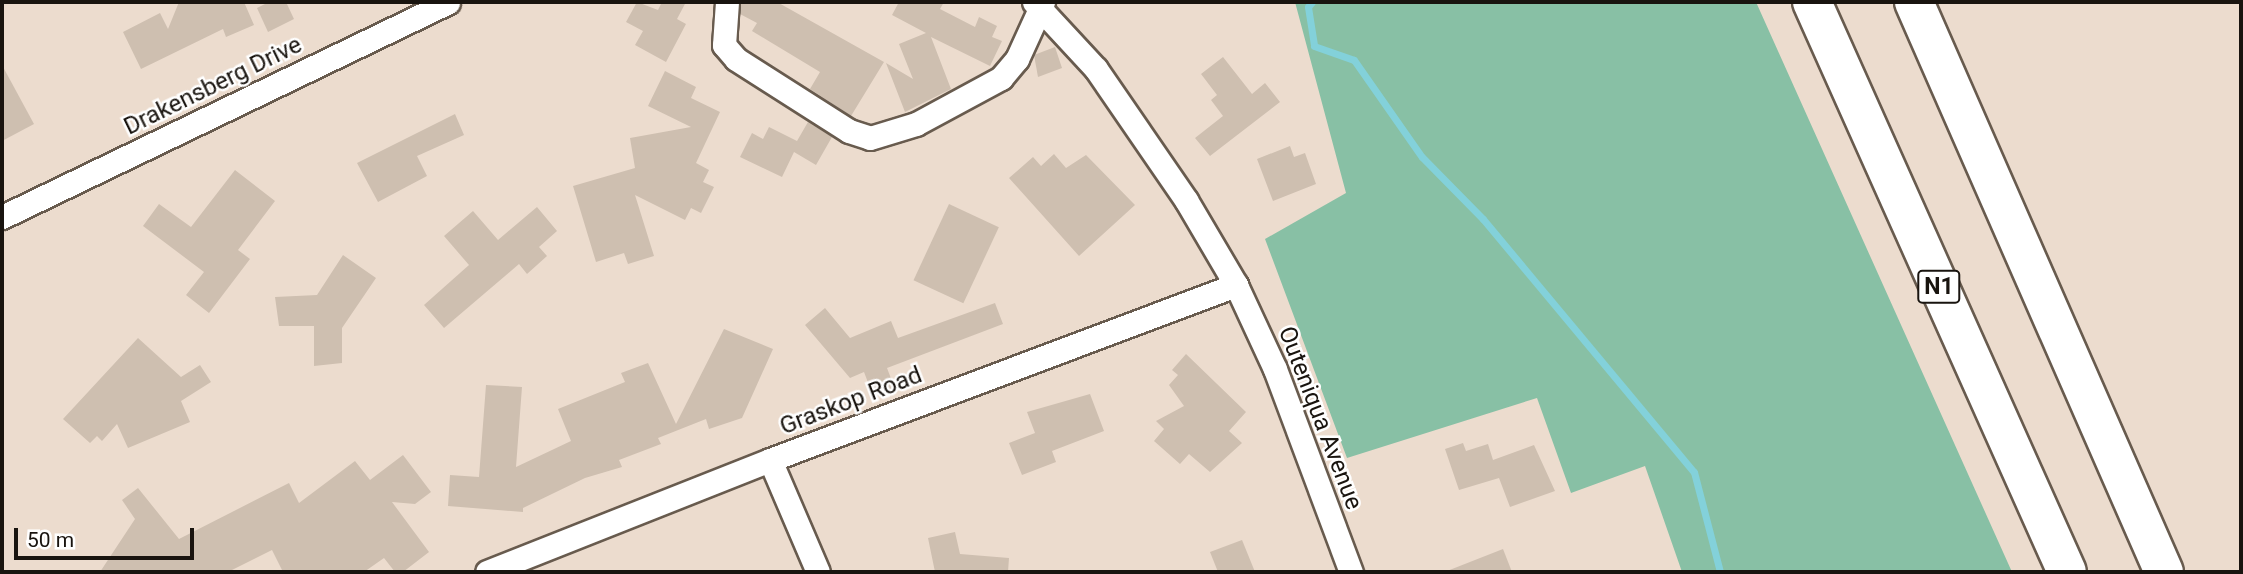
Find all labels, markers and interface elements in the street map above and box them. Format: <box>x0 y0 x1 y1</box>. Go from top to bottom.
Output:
street label: Drakensberg Drive <box>119 30 307 142</box>
road number: N1 <box>1916 268 1962 306</box>
street label: Outeniqua Avenue <box>1272 322 1368 514</box>
street label: Graskop Road <box>776 361 926 441</box>
scale bar <box>18 514 198 558</box>
text: 50 m <box>27 528 74 552</box>

